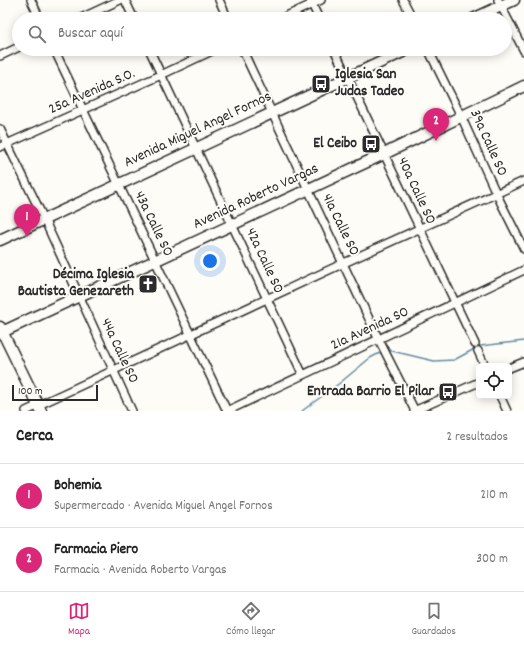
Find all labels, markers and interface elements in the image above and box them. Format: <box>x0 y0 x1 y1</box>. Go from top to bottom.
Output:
search box <box>12 12 512 56</box>
icon: search <box>26 23 48 45</box>
text: Buscar aquí <box>58 23 123 45</box>
street label: 25a Avenida S.O. <box>45 63 139 121</box>
place label: Iglesia San Judas Tadeo <box>335 64 404 103</box>
bus stop icon: Iglesia San Judas Tadeo <box>310 73 332 95</box>
street label: Avenida Miguel Angel Fornos <box>121 86 275 174</box>
street label: 39a Calle SO <box>464 106 512 180</box>
pin: 2 <box>423 108 449 141</box>
place label: El Ceibo <box>313 133 357 155</box>
bus stop icon: El Ceibo <box>360 133 382 155</box>
street label: 40a Calle SO <box>391 154 441 228</box>
street label: Avenida Roberto Vargas <box>190 158 322 236</box>
street label: 43a Calle SO <box>128 188 178 260</box>
street label: 41a Calle SO <box>315 190 365 260</box>
pin: 1 <box>14 204 40 237</box>
street label: 42a Calle SO <box>239 225 289 297</box>
your location <box>200 251 220 271</box>
place label: Décima Iglesia Bautista Genezareth <box>18 264 135 303</box>
church icon: Décima Iglesia Bautista Genezareth <box>137 273 159 295</box>
street label: 21a Avenida SO <box>327 301 413 357</box>
street label: 44a Calle SO <box>94 315 144 387</box>
map controls <box>476 363 512 399</box>
button: locate <box>476 363 512 399</box>
place label: Entrada Barrio El Pilar <box>307 381 434 403</box>
bus stop icon: Entrada Barrio El Pilar <box>437 381 459 403</box>
scale bar <box>12 383 98 402</box>
text: 100 m <box>18 384 42 400</box>
text: Cerca <box>16 425 53 449</box>
text: 2 resultados <box>446 428 508 447</box>
text: Bohemia <box>54 475 101 497</box>
text: 1 <box>28 486 30 505</box>
text: 210 m <box>480 486 508 505</box>
text: Supermercado · Avenida Miguel Angel Fornos <box>54 497 273 516</box>
text: Farmacia Piero <box>54 539 138 561</box>
text: 2 <box>26 550 32 569</box>
text: 300 m <box>476 550 508 569</box>
text: Farmacia · Avenida Roberto Vargas <box>54 561 226 580</box>
tab: Mapa <box>68 600 90 640</box>
tab: Cómo llegar <box>226 600 275 640</box>
tab: Guardados <box>411 600 456 640</box>

